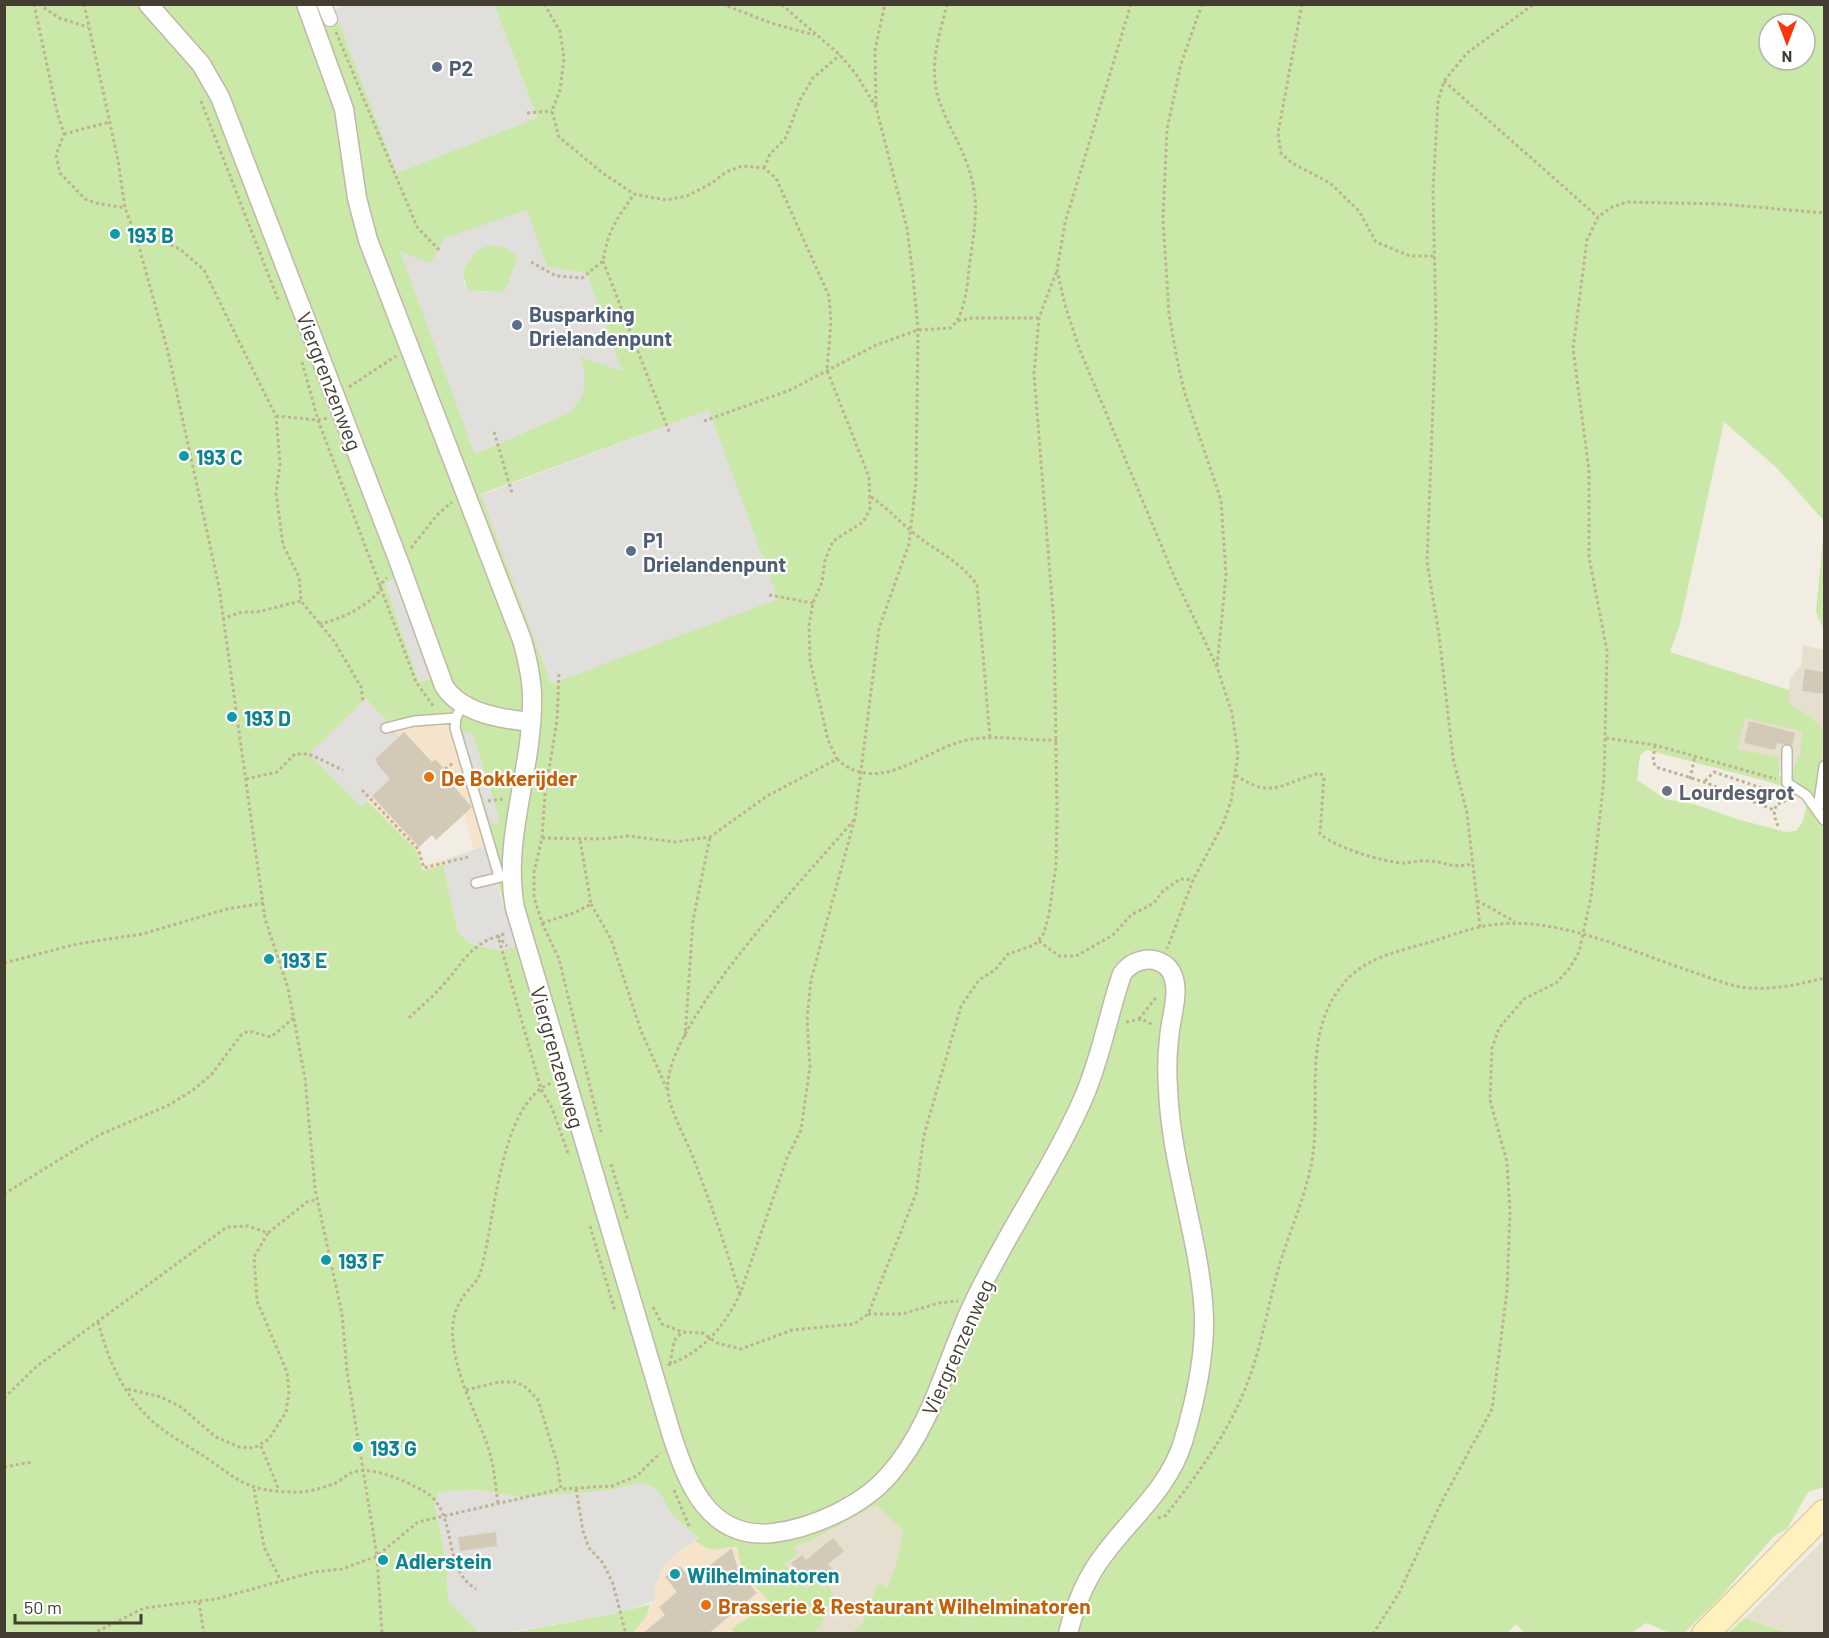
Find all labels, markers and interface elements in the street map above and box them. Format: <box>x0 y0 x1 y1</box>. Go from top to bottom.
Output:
north arrow <box>1757 12 1817 72</box>
text: N <box>1782 48 1792 67</box>
place label: P2 <box>449 55 473 80</box>
marker: P2 <box>430 60 444 74</box>
place label: 193 B <box>127 222 174 247</box>
marker: 193 B <box>108 227 122 241</box>
place label: Busparking Drielandenpunt <box>529 301 672 350</box>
street label: Viergrenzenweg <box>292 308 368 454</box>
marker: Busparking Drielandenpunt <box>510 318 524 332</box>
place label: 193 C <box>196 444 243 469</box>
marker: 193 C <box>177 449 191 463</box>
place label: P1 Drielandenpunt <box>643 527 786 576</box>
marker: P1 Drielandenpunt <box>624 544 638 558</box>
place label: 193 D <box>244 705 291 730</box>
marker: 193 D <box>225 710 239 724</box>
place label: De Bokkerijder <box>441 765 577 790</box>
marker: De Bokkerijder <box>422 770 436 784</box>
place label: Lourdesgrot <box>1679 779 1795 804</box>
marker: Lourdesgrot <box>1660 784 1674 798</box>
place label: 193 E <box>281 947 327 972</box>
marker: 193 E <box>262 952 276 966</box>
street label: Viergrenzenweg <box>526 983 590 1131</box>
place label: 193 F <box>338 1248 384 1273</box>
marker: 193 F <box>319 1253 333 1267</box>
street label: Viergrenzenweg <box>916 1275 998 1419</box>
place label: 193 G <box>370 1435 417 1460</box>
marker: 193 G <box>351 1440 365 1454</box>
place label: Adlerstein <box>395 1548 492 1573</box>
marker: Adlerstein <box>376 1553 390 1567</box>
place label: Wilhelminatoren <box>687 1562 839 1587</box>
marker: Wilhelminatoren <box>668 1567 682 1581</box>
scale bar <box>15 1587 141 1625</box>
place label: Brasserie & Restaurant Wilhelminatoren <box>718 1593 1091 1618</box>
text: 50 m <box>24 1596 62 1618</box>
marker: Brasserie & Restaurant Wilhelminatoren <box>699 1598 713 1612</box>

